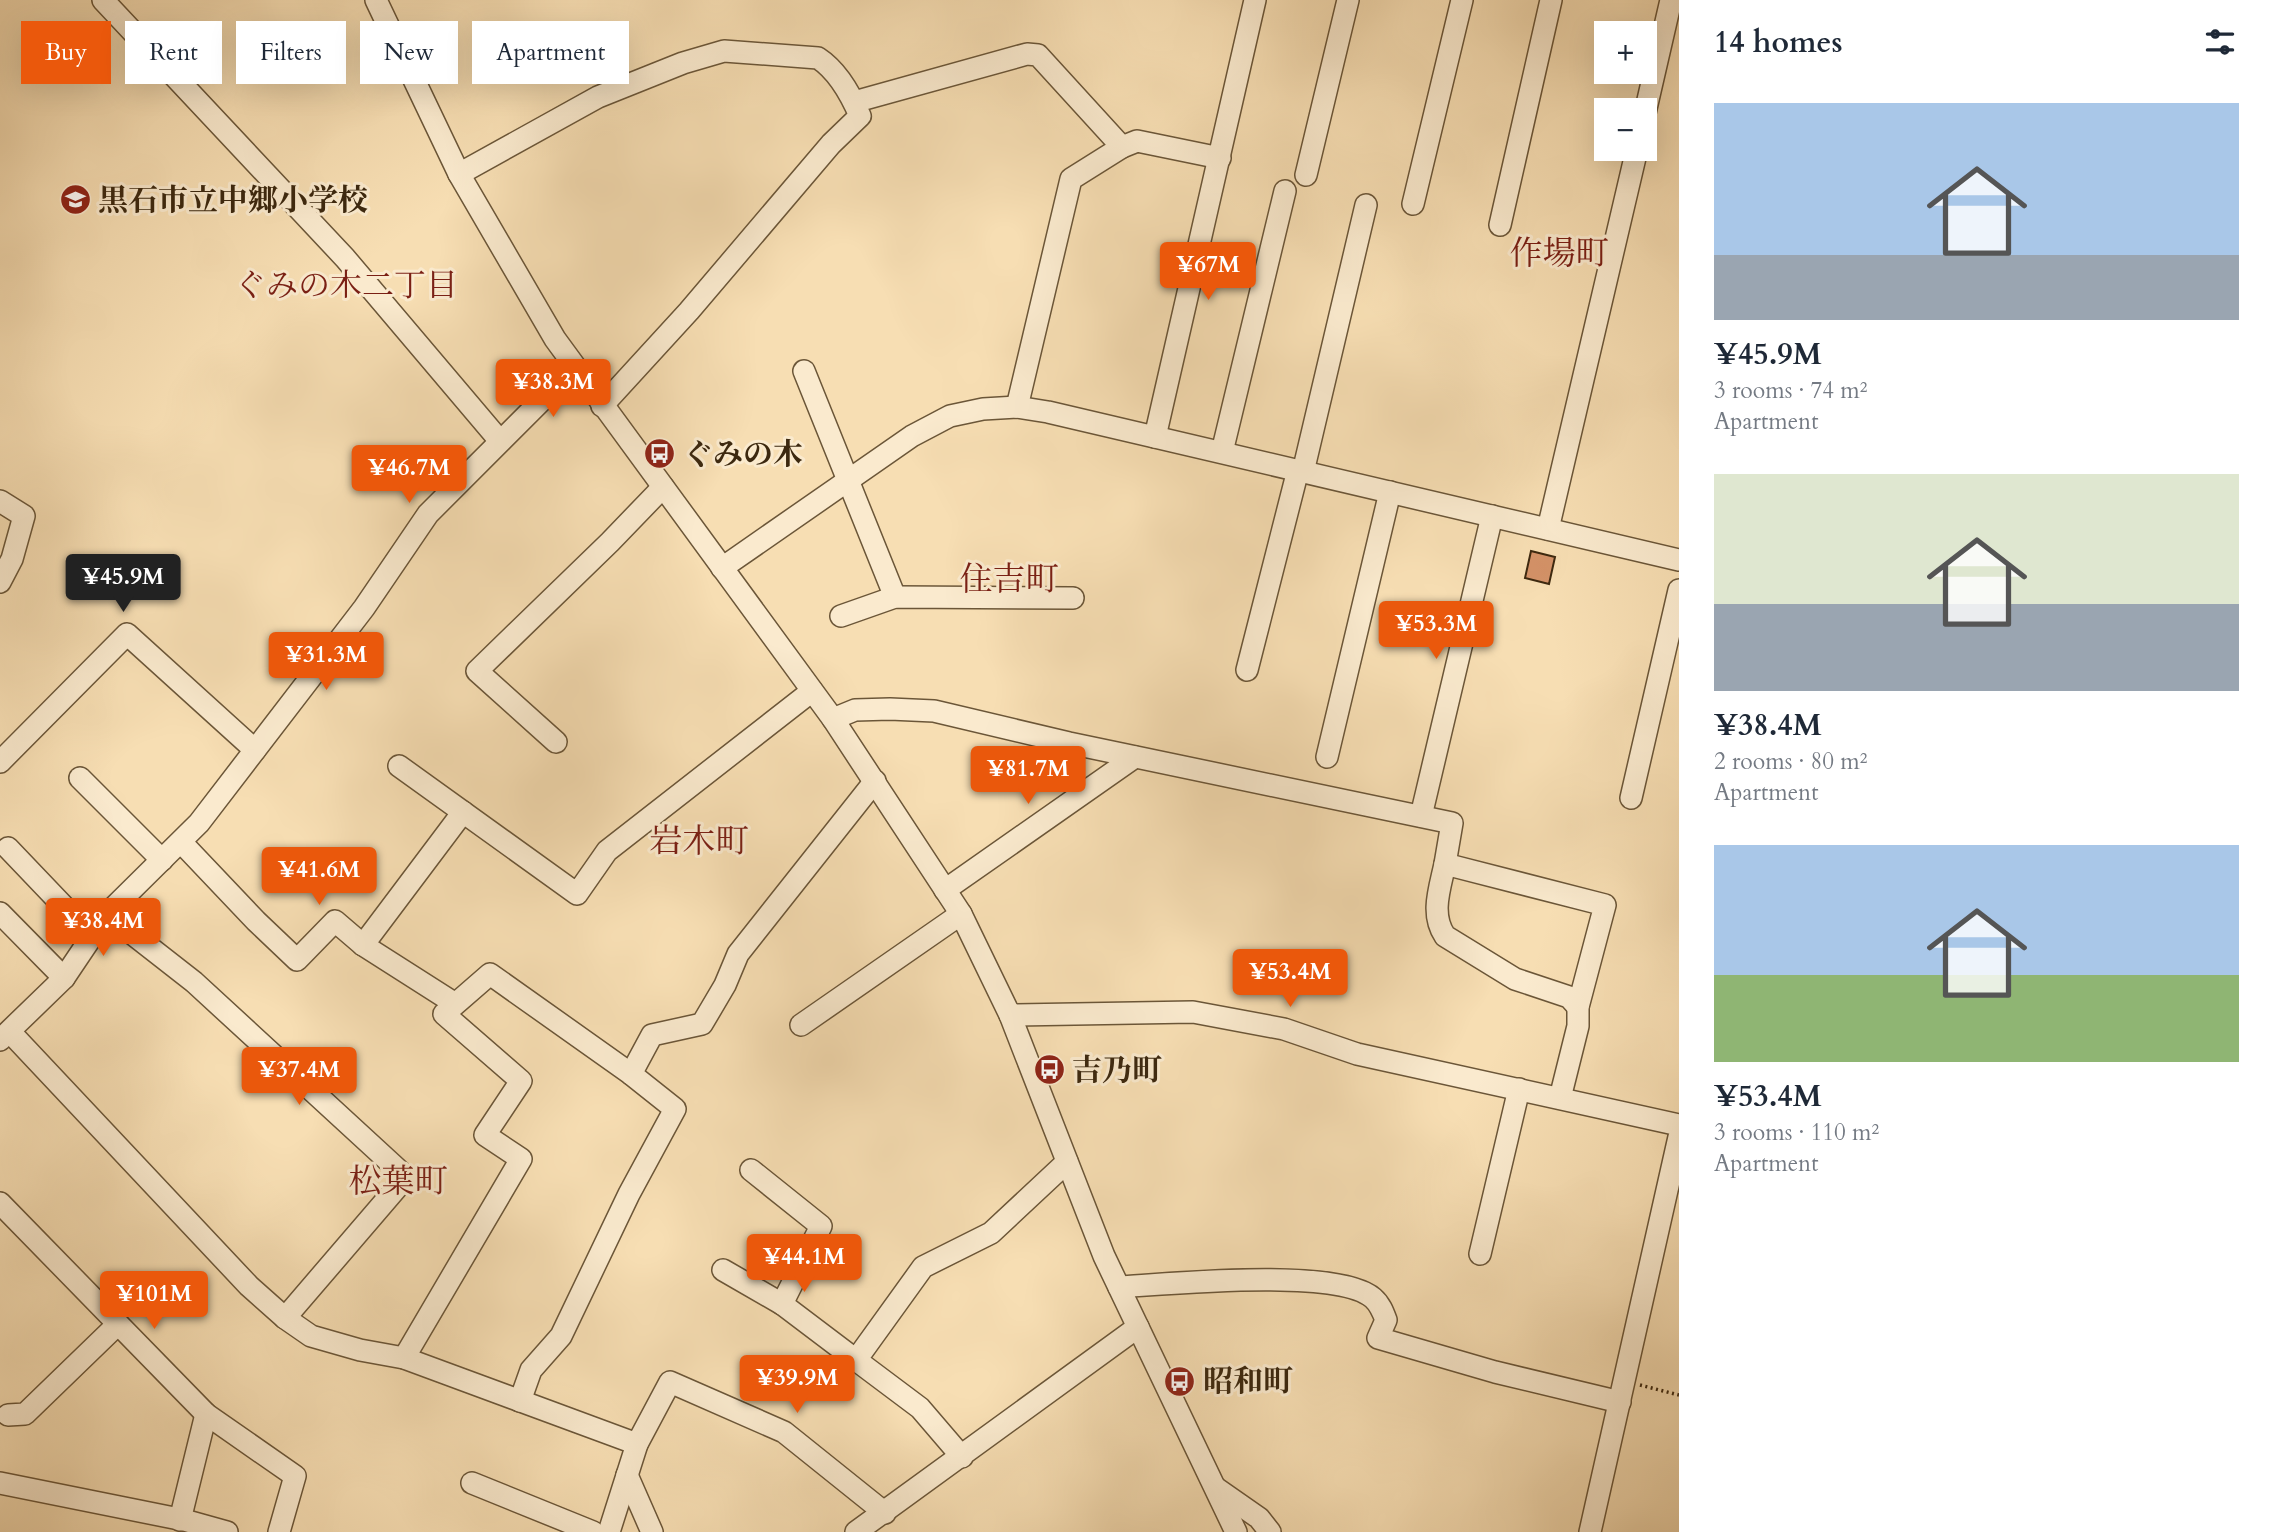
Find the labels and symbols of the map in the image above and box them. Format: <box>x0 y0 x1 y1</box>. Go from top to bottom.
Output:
place label: 黒石市立中郷小学校 <box>98 180 368 221</box>
school or university icon: 黒石市立中郷小学校 <box>58 183 92 217</box>
district label: 作場町 <box>1510 231 1609 276</box>
pin: ¥67M <box>1167 243 1249 302</box>
district label: ぐみの木二丁目 <box>234 264 458 308</box>
pin: ¥38.3M <box>496 360 610 419</box>
place label: ぐみの木 <box>683 434 803 475</box>
bus stop icon: ぐみの木 <box>643 437 677 471</box>
pin: ¥46.7M <box>352 446 466 505</box>
pin: ¥45.9M <box>66 554 180 614</box>
district label: 住吉町 <box>960 557 1059 602</box>
pin: ¥53.3M <box>1379 602 1493 661</box>
pin: ¥31.3M <box>269 632 383 692</box>
pin: ¥81.7M <box>971 746 1085 806</box>
district label: 岩木町 <box>650 819 749 864</box>
pin: ¥41.6M <box>262 848 376 907</box>
pin: ¥38.4M <box>46 898 160 958</box>
pin: ¥53.4M <box>1233 950 1347 1009</box>
pin: ¥37.4M <box>242 1048 356 1107</box>
place label: 吉乃町 <box>1072 1050 1162 1091</box>
bus stop icon: 吉乃町 <box>1032 1053 1066 1087</box>
district label: 松葉町 <box>349 1159 448 1204</box>
pin: ¥44.1M <box>747 1234 861 1294</box>
pin: ¥101M <box>105 1272 203 1331</box>
pin: ¥39.9M <box>740 1356 854 1415</box>
place label: 昭和町 <box>1203 1361 1293 1402</box>
bus stop icon: 昭和町 <box>1163 1364 1197 1398</box>

